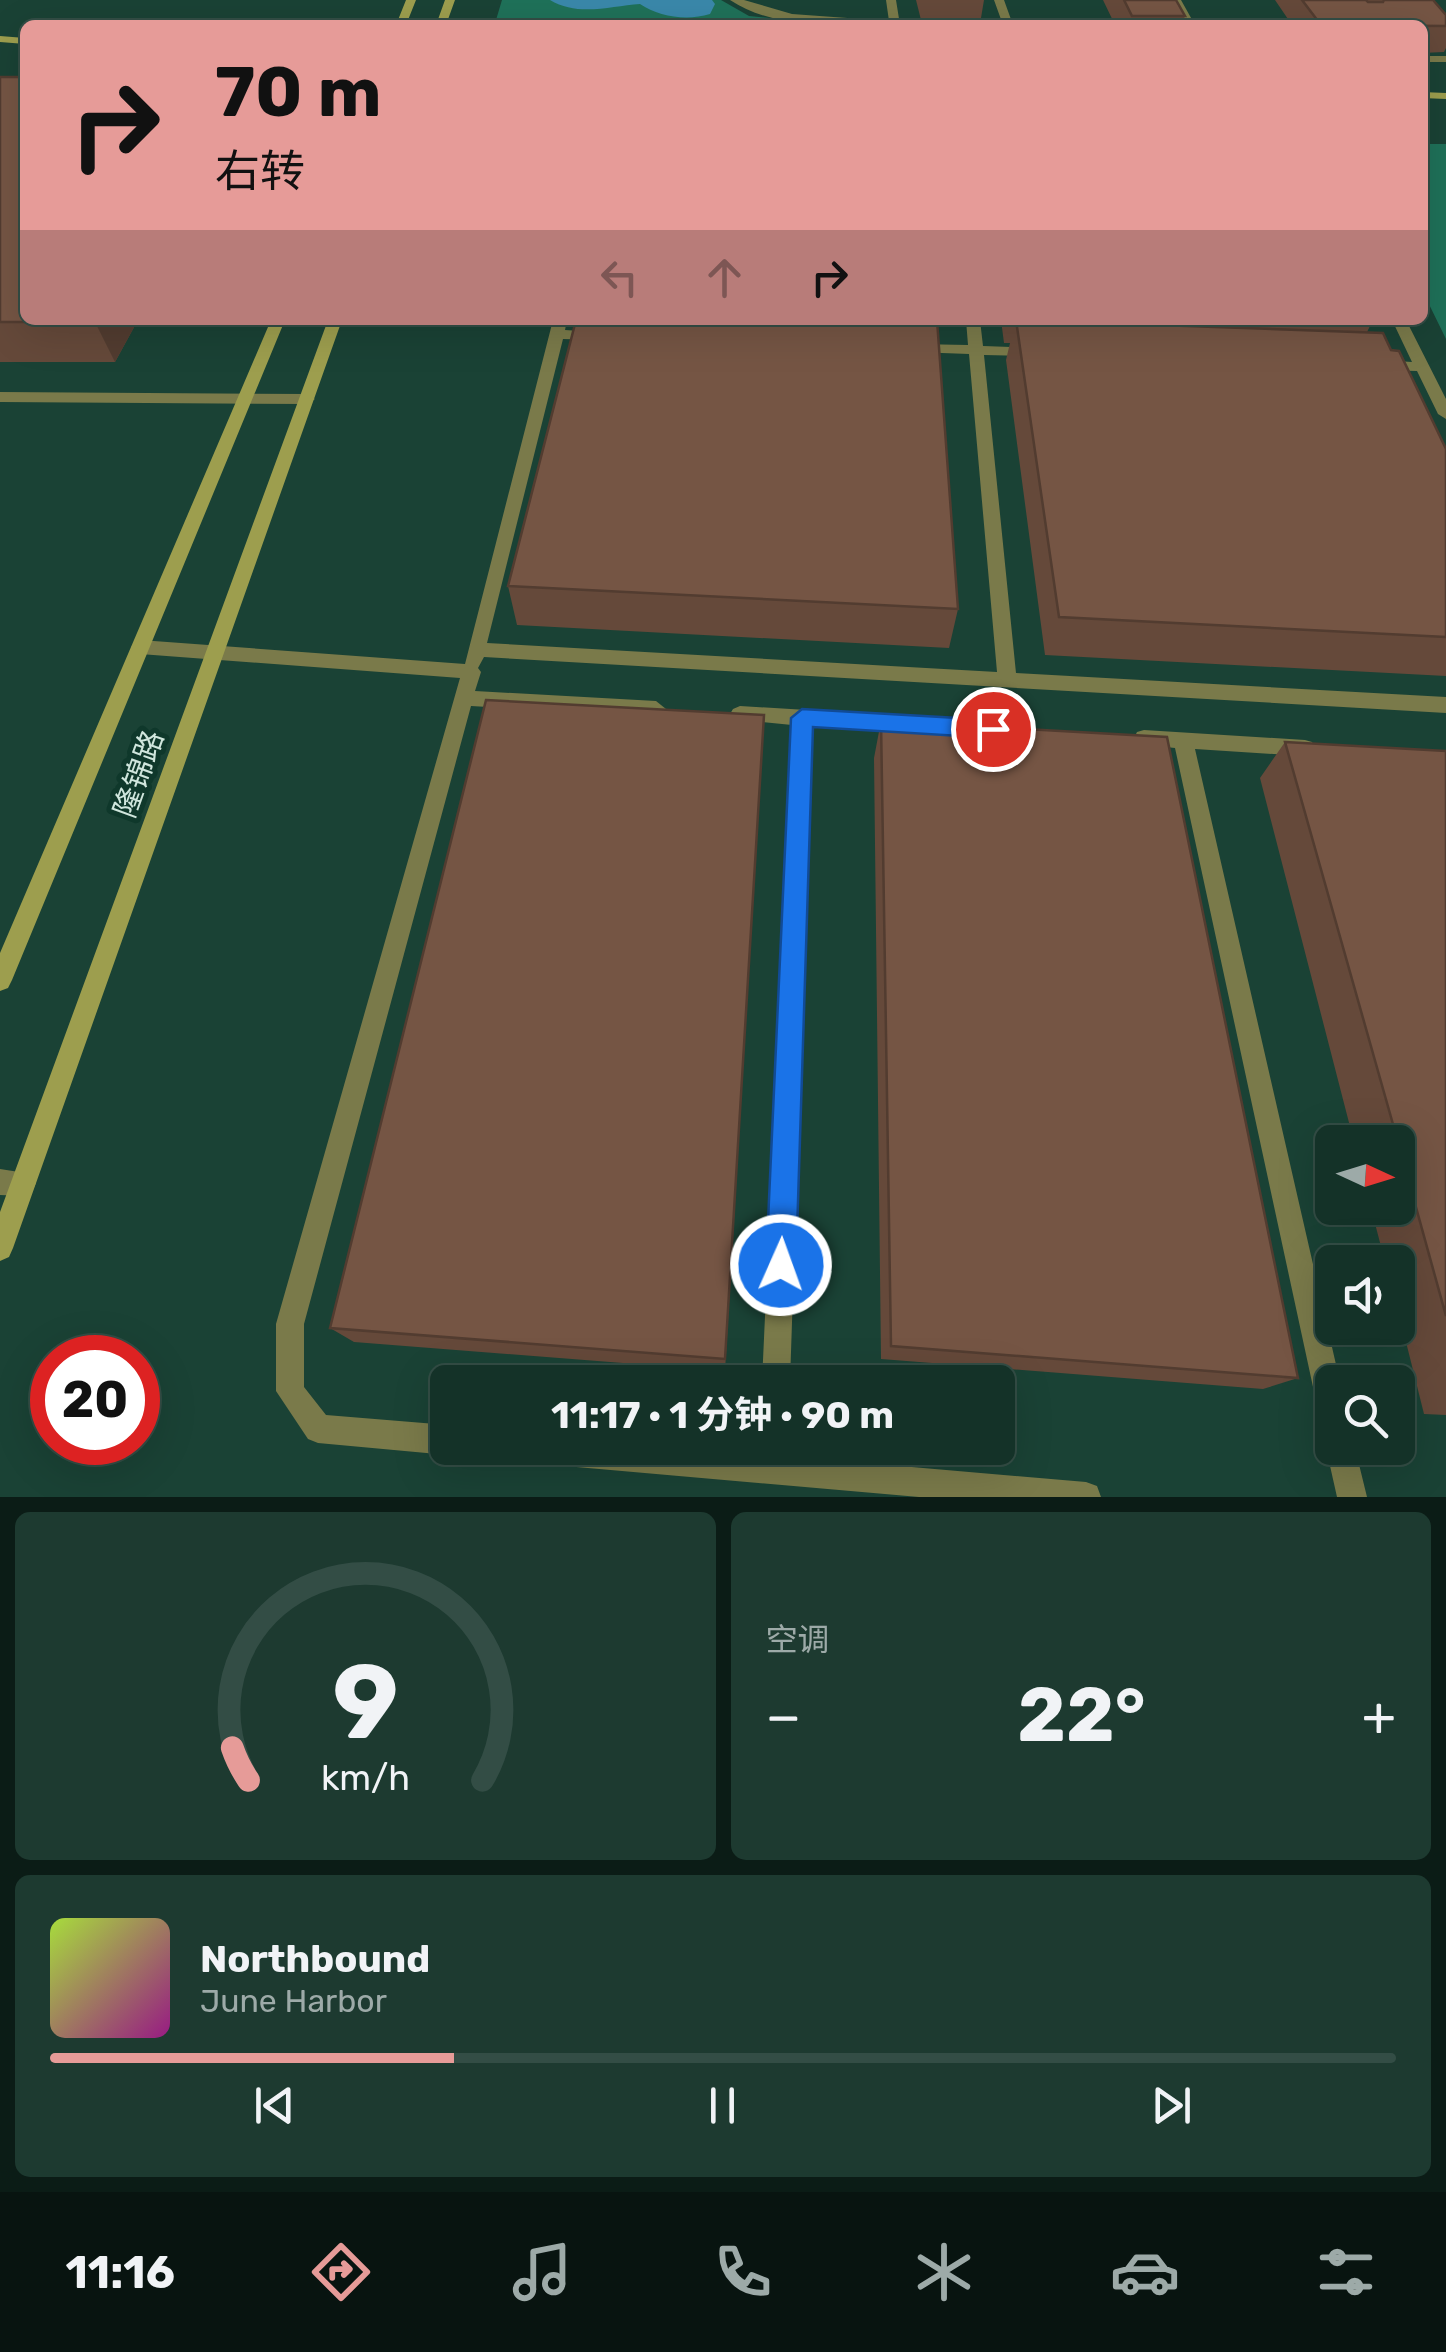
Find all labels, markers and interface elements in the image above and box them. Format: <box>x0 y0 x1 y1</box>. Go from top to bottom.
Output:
text: 70 m <box>215 51 382 134</box>
icon: right <box>50 60 180 190</box>
text: 右转 <box>215 145 305 198</box>
icon: left <box>592 250 647 305</box>
icon: ahead <box>697 250 752 305</box>
icon: right <box>802 250 857 305</box>
pin <box>951 687 1036 772</box>
icon: arrive <box>966 702 1021 757</box>
street label: 隆锦路 <box>107 726 171 822</box>
north arrow <box>1315 1125 1415 1225</box>
map controls <box>1315 1125 1415 1465</box>
position arrow <box>729 1213 833 1317</box>
button: sound <box>1315 1245 1415 1345</box>
speed limit sign: 20 <box>30 1335 160 1465</box>
button: search <box>1315 1365 1415 1465</box>
text: 11:17 · 1 分钟 · 90 m <box>551 1392 894 1438</box>
text: 空调 <box>766 1621 830 1659</box>
text: 9 <box>332 1641 399 1764</box>
text: 22° <box>1017 1671 1146 1760</box>
text: − <box>766 1684 801 1749</box>
text: + <box>1362 1684 1396 1749</box>
text: km/h <box>321 1757 410 1799</box>
text: Northbound <box>200 1936 430 1982</box>
text: June Harbor <box>200 1982 387 2020</box>
icon: previous <box>247 2078 302 2133</box>
icon: pause <box>695 2078 750 2133</box>
icon: next <box>1144 2078 1199 2133</box>
icon: directions <box>306 2237 376 2307</box>
icon: music <box>507 2237 577 2307</box>
icon: phone <box>708 2237 778 2307</box>
icon: climate <box>909 2237 979 2307</box>
icon: car <box>1110 2237 1180 2307</box>
icon: filters <box>1311 2237 1381 2307</box>
text: 11:16 <box>65 2246 175 2299</box>

